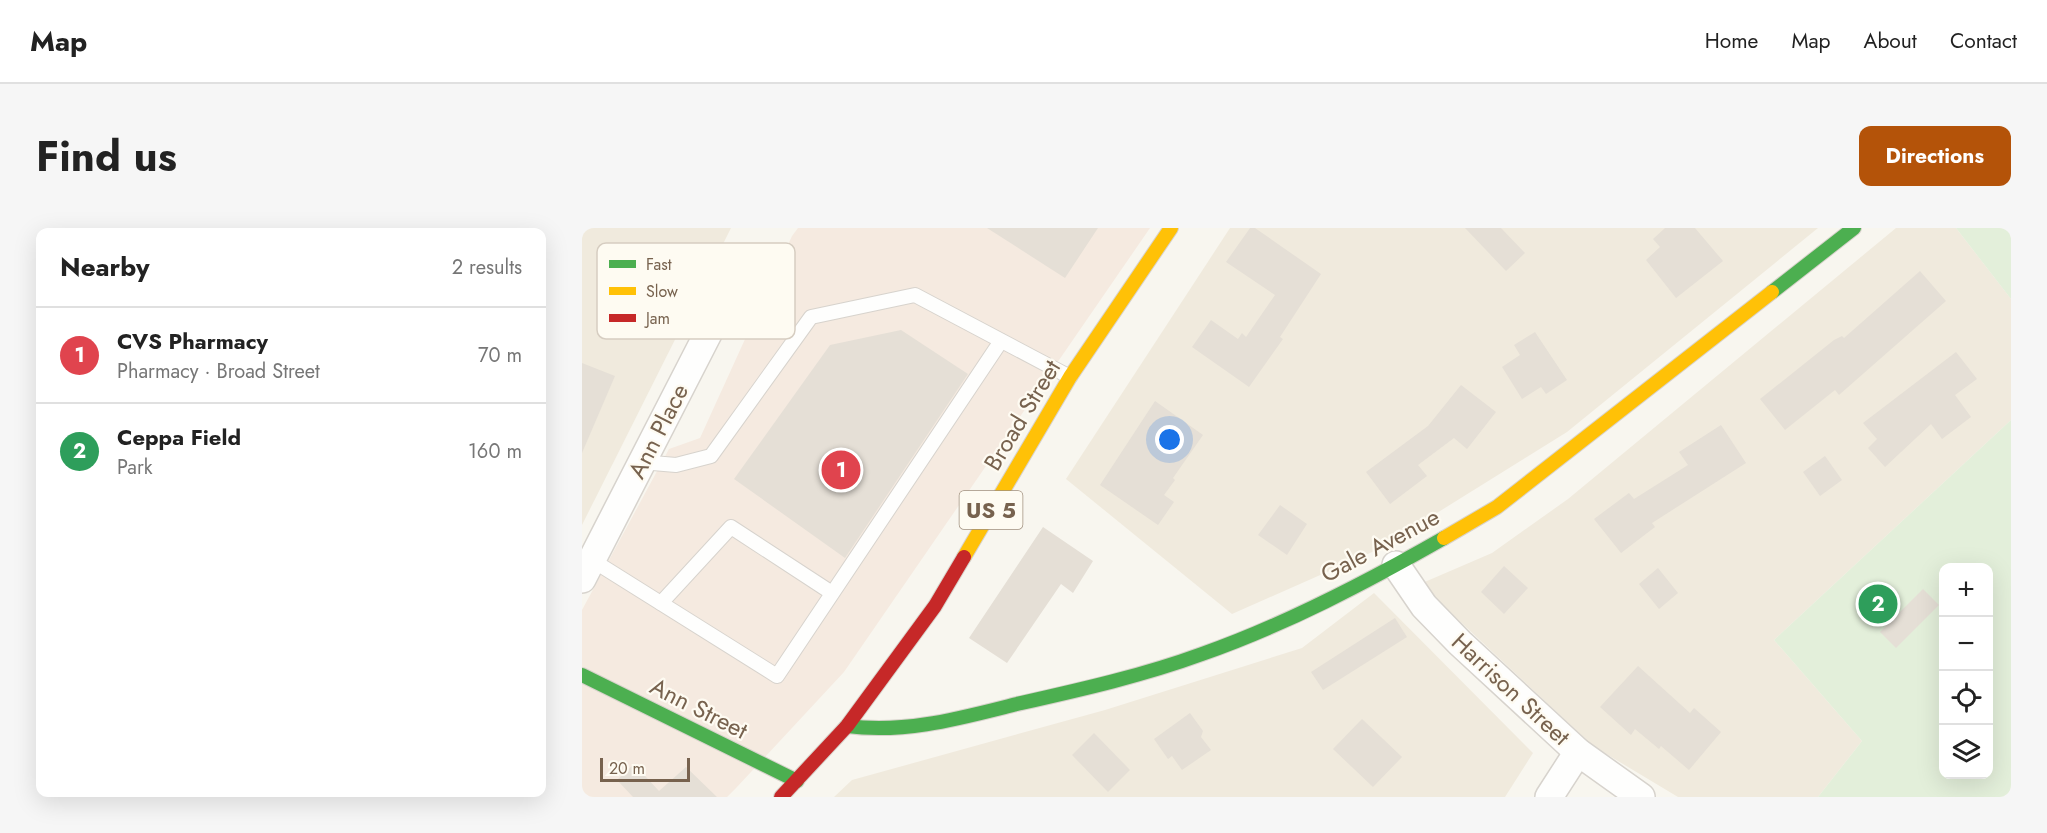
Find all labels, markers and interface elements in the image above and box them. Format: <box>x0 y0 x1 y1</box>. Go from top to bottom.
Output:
text: Map <box>30 21 87 62</box>
text: Home <box>1705 26 1758 56</box>
text: Map <box>1791 26 1831 56</box>
text: About <box>1864 26 1917 56</box>
text: Contact <box>1950 26 2017 56</box>
text: Find us <box>36 126 177 187</box>
button: Directions <box>1859 126 2011 186</box>
legend <box>597 243 795 339</box>
text: Nearby <box>60 248 149 286</box>
text: 2 results <box>452 253 522 282</box>
text: Fast <box>646 253 672 276</box>
text: Slow <box>646 280 678 303</box>
text: Jam <box>644 307 670 330</box>
text: CVS Pharmacy <box>117 325 268 357</box>
text: 1 <box>74 341 85 370</box>
text: 70 m <box>478 341 522 370</box>
street label: Broad Street <box>975 353 1069 477</box>
text: Pharmacy · Broad Street <box>117 357 320 386</box>
street label: Ann Place <box>619 377 697 485</box>
text: Ceppa Field <box>117 421 241 453</box>
your location <box>1155 425 1184 454</box>
text: 2 <box>73 437 86 466</box>
text: 160 m <box>468 437 522 466</box>
pin: 1 <box>822 448 860 492</box>
text: Park <box>117 453 153 482</box>
road number: US 5 <box>960 491 1022 529</box>
street label: Gale Avenue <box>1314 499 1446 591</box>
map controls <box>1939 563 1993 779</box>
button: + <box>1939 563 1993 617</box>
pin: 2 <box>1858 582 1898 626</box>
button: − <box>1939 617 1993 671</box>
street label: Harrison Street <box>1444 625 1578 754</box>
street label: Ann Street <box>644 668 754 748</box>
button: locate <box>1939 671 1993 725</box>
button: layers <box>1939 725 1993 779</box>
scale bar <box>600 755 690 782</box>
text: 20 m <box>609 757 645 780</box>

